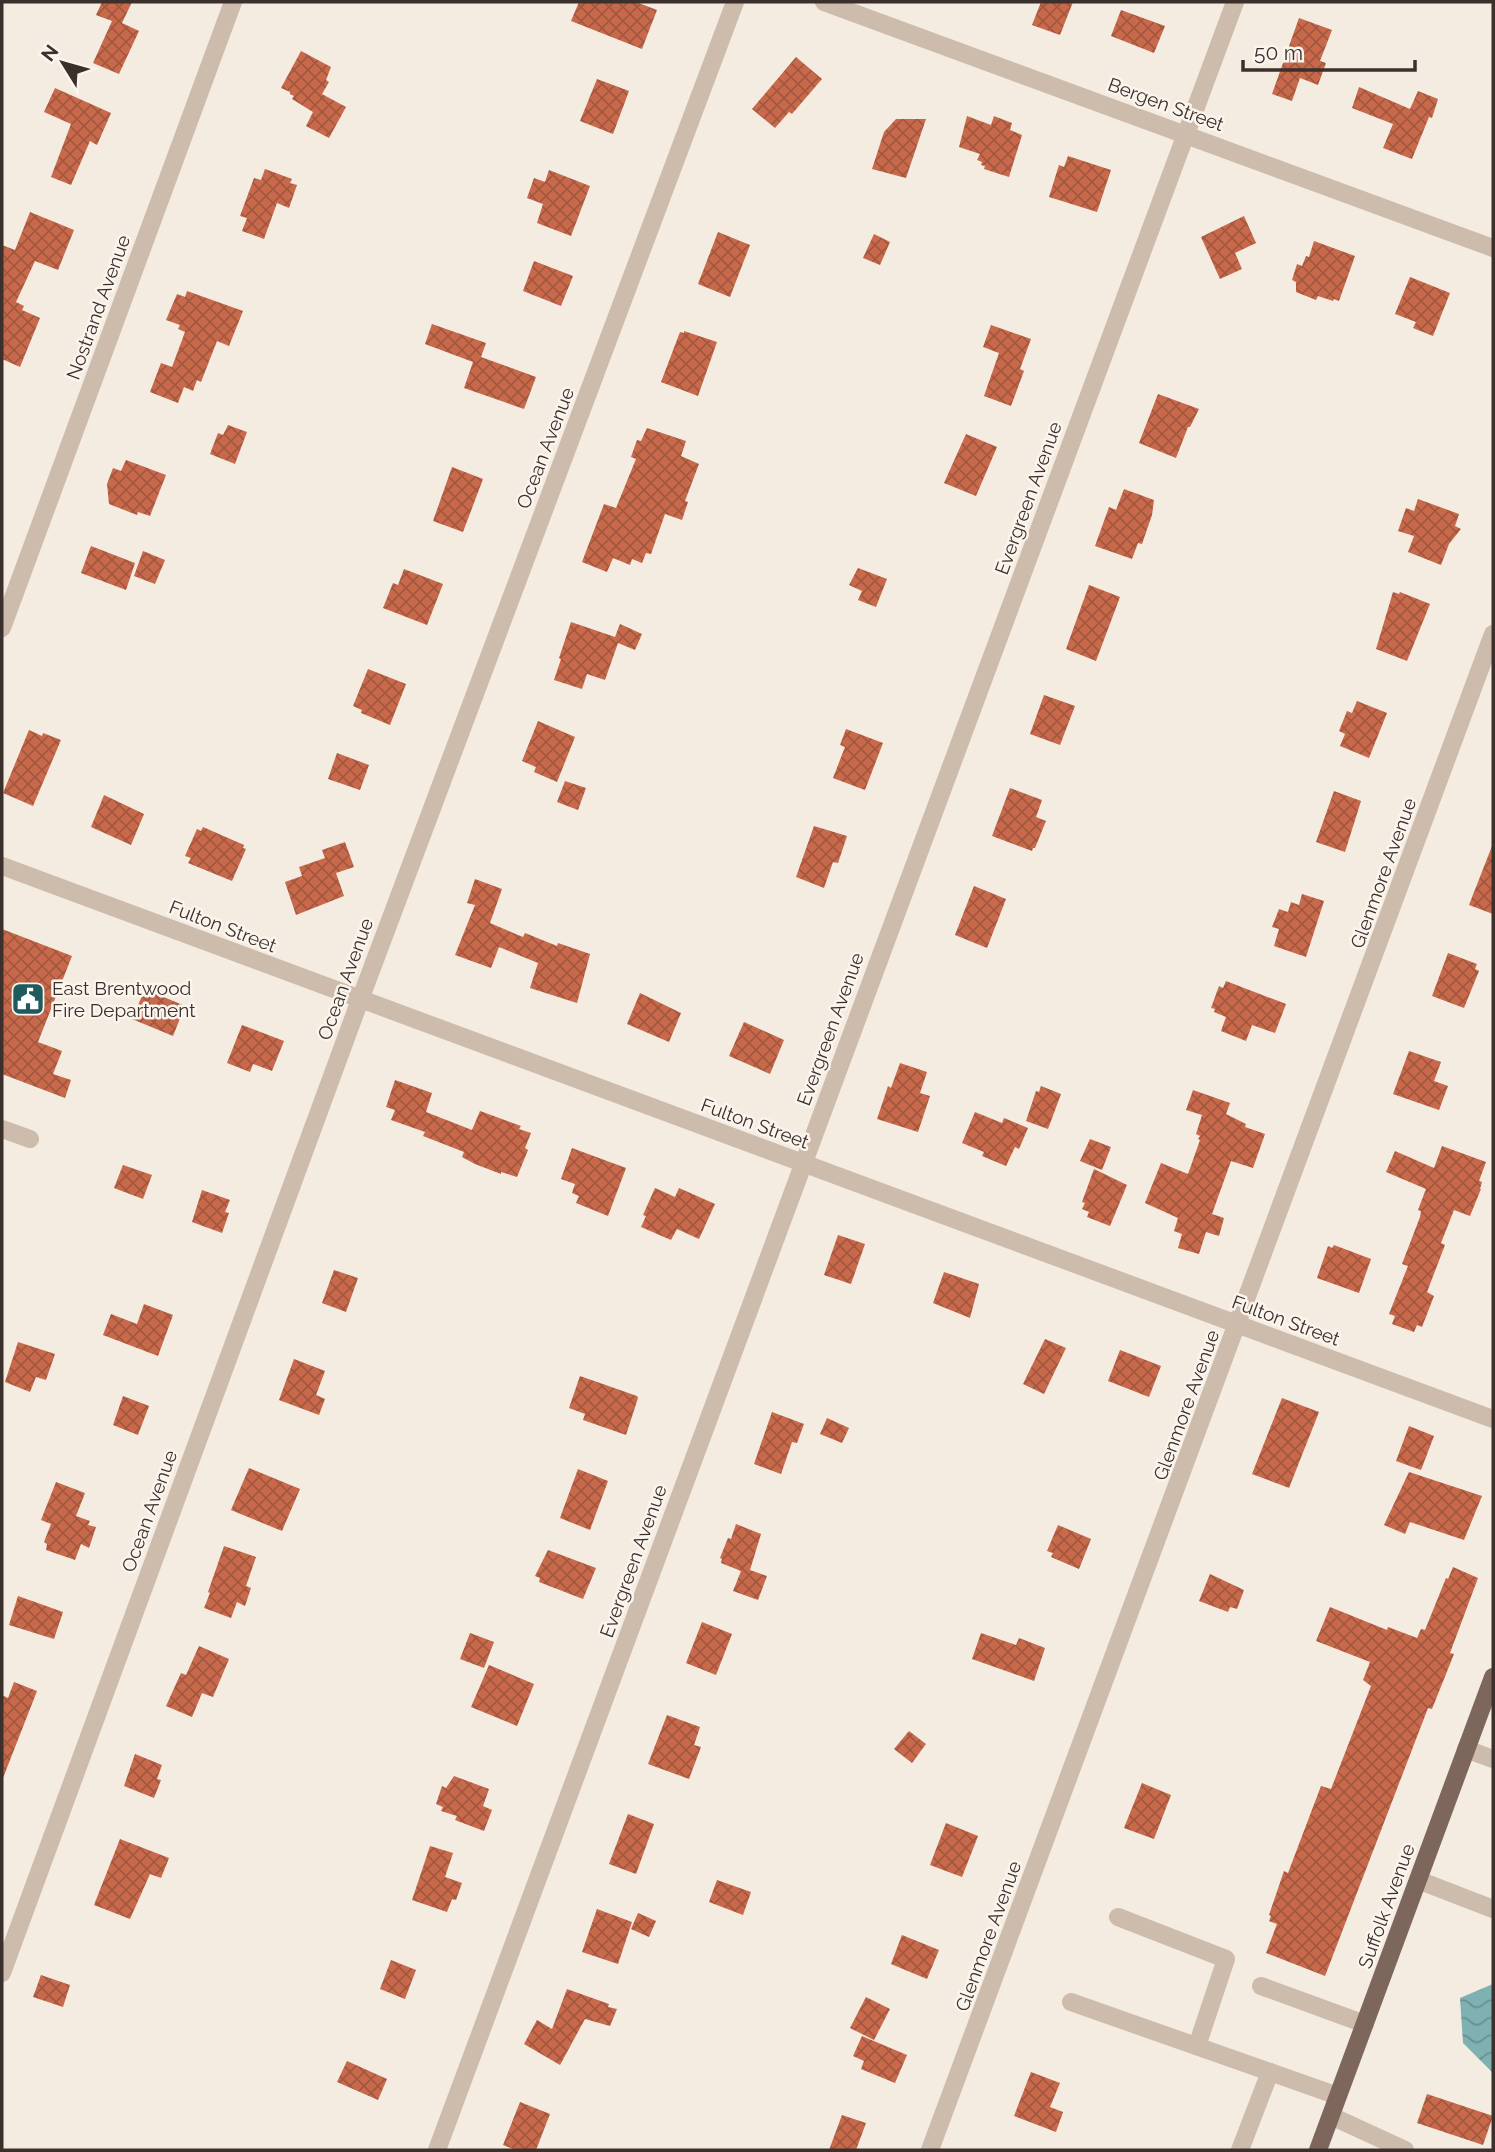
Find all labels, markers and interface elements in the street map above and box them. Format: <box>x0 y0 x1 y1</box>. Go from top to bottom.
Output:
north arrow <box>28 28 98 98</box>
scale bar <box>1243 28 1414 72</box>
text: N <box>36 40 63 65</box>
text: 50 m <box>1254 40 1303 65</box>
street label: Bergen Street <box>1105 73 1228 135</box>
street label: Nostrand Avenue <box>62 232 134 382</box>
street label: Ocean Avenue <box>512 384 578 512</box>
street label: Evergreen Avenue <box>990 419 1066 577</box>
street label: Glenmore Avenue <box>1346 795 1420 951</box>
street label: Fulton Street <box>166 895 280 957</box>
street label: Ocean Avenue <box>313 915 377 1043</box>
street label: Evergreen Avenue <box>792 950 868 1108</box>
place label: East Brentwood Fire Department <box>52 977 196 1021</box>
public building icon: East Brentwood Fire Department <box>9 980 47 1018</box>
street label: Fulton Street <box>698 1093 813 1153</box>
street label: Fulton Street <box>1229 1290 1344 1350</box>
street label: Glenmore Avenue <box>1149 1327 1223 1483</box>
street label: Ocean Avenue <box>117 1447 181 1575</box>
street label: Evergreen Avenue <box>595 1482 671 1640</box>
street label: Suffolk Avenue <box>1353 1841 1419 1971</box>
street label: Glenmore Avenue <box>951 1858 1025 2014</box>

